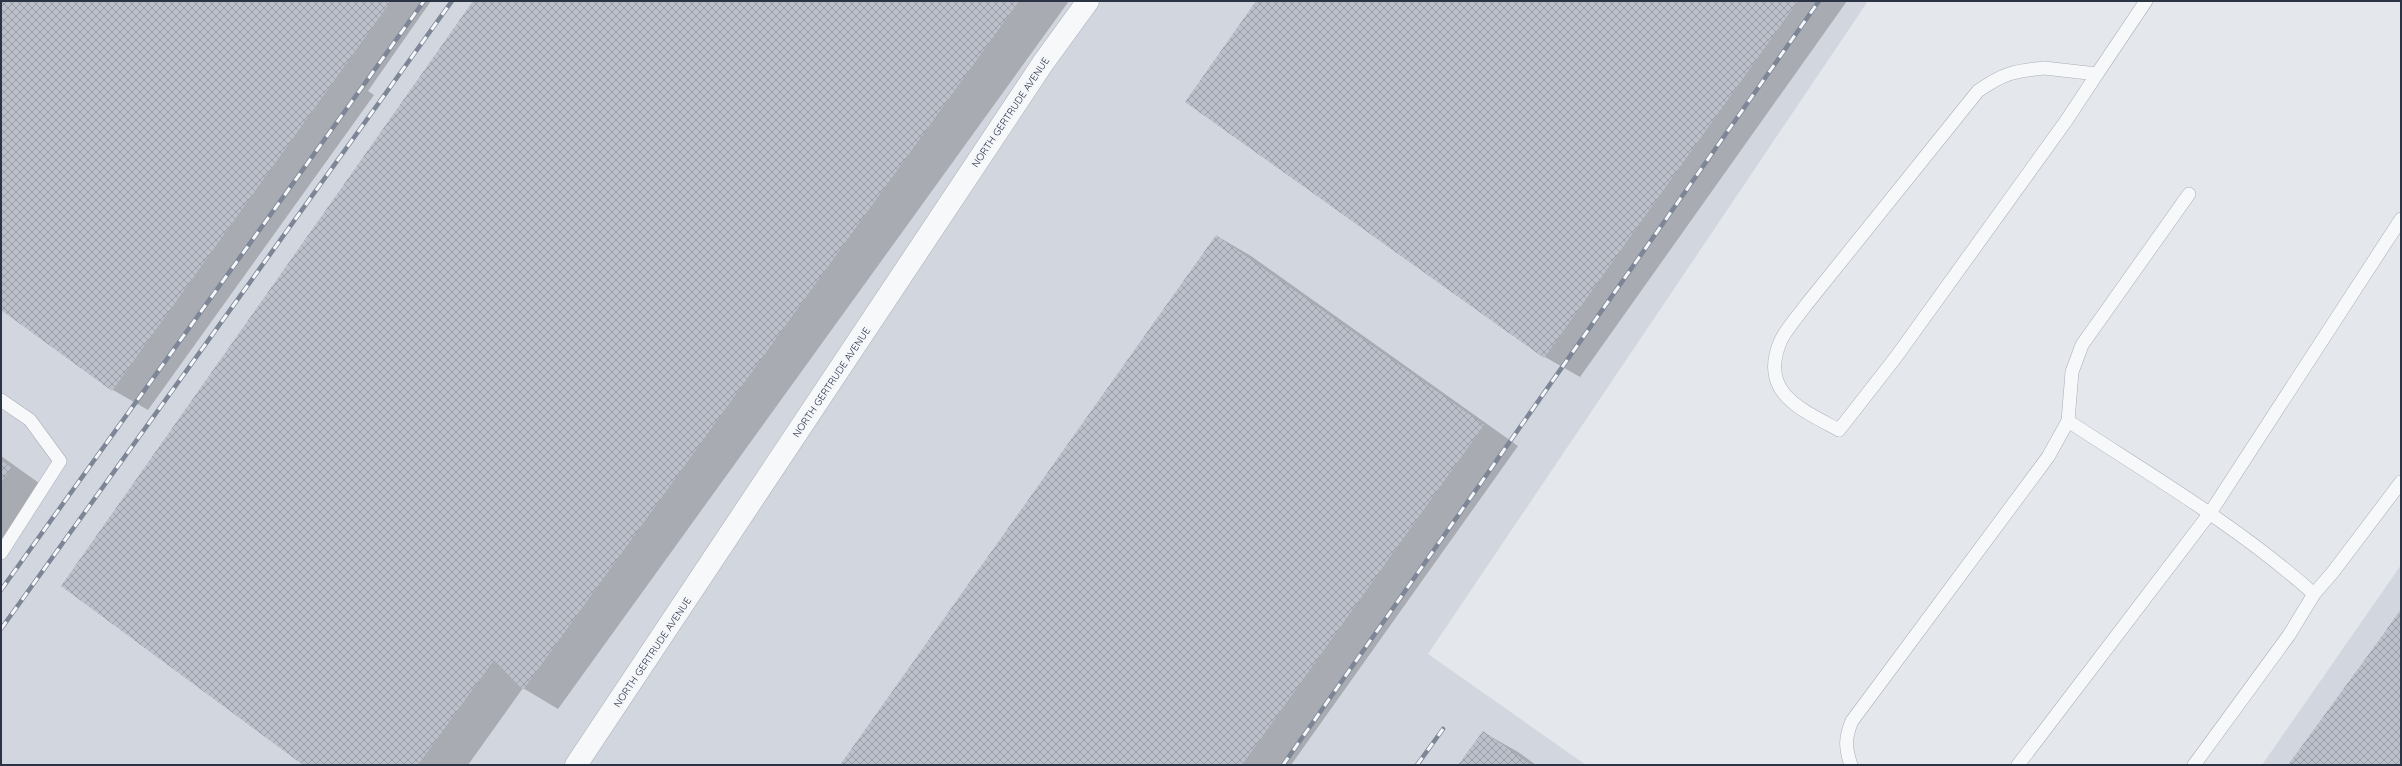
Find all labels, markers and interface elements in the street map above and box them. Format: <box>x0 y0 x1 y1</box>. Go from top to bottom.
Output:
street label: NORTH GERTRUDE AVENUE <box>969 54 1052 170</box>
street label: NORTH GERTRUDE AVENUE <box>790 324 873 440</box>
street label: NORTH GERTRUDE AVENUE <box>611 594 694 710</box>

